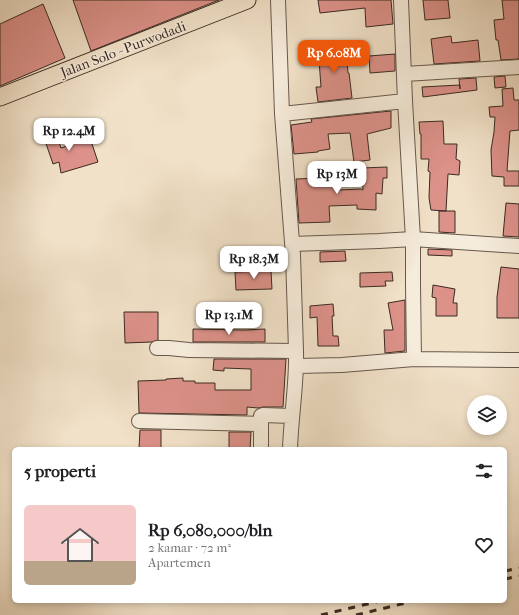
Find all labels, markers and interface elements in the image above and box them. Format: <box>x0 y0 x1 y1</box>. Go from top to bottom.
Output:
street label: Jalan Solo - Purwodadi <box>57 18 188 82</box>
pin: Rp 6.08M <box>293 40 375 74</box>
text: Rp 6.08M <box>307 45 361 60</box>
pin: Rp 12.4M <box>28 118 110 152</box>
text: Rp 12.4M <box>43 123 95 138</box>
pin: Rp 13M <box>304 161 370 195</box>
text: Rp 13M <box>316 166 358 181</box>
pin: Rp 18.3M <box>213 246 295 280</box>
text: Rp 18.3M <box>229 251 279 266</box>
pin: Rp 13.1M <box>188 302 270 336</box>
text: Rp 13.1M <box>205 307 253 322</box>
map controls <box>467 395 507 435</box>
button: layers <box>467 395 507 435</box>
icon: filters <box>473 460 495 482</box>
text: 5 properti <box>24 461 96 481</box>
text: Rp 6,080,000/bln <box>148 520 272 540</box>
icon: home <box>56 521 104 569</box>
icon: heart <box>473 534 495 556</box>
text: 2 kamar · 72 m² <box>148 540 231 555</box>
text: Apartemen <box>148 555 211 570</box>

